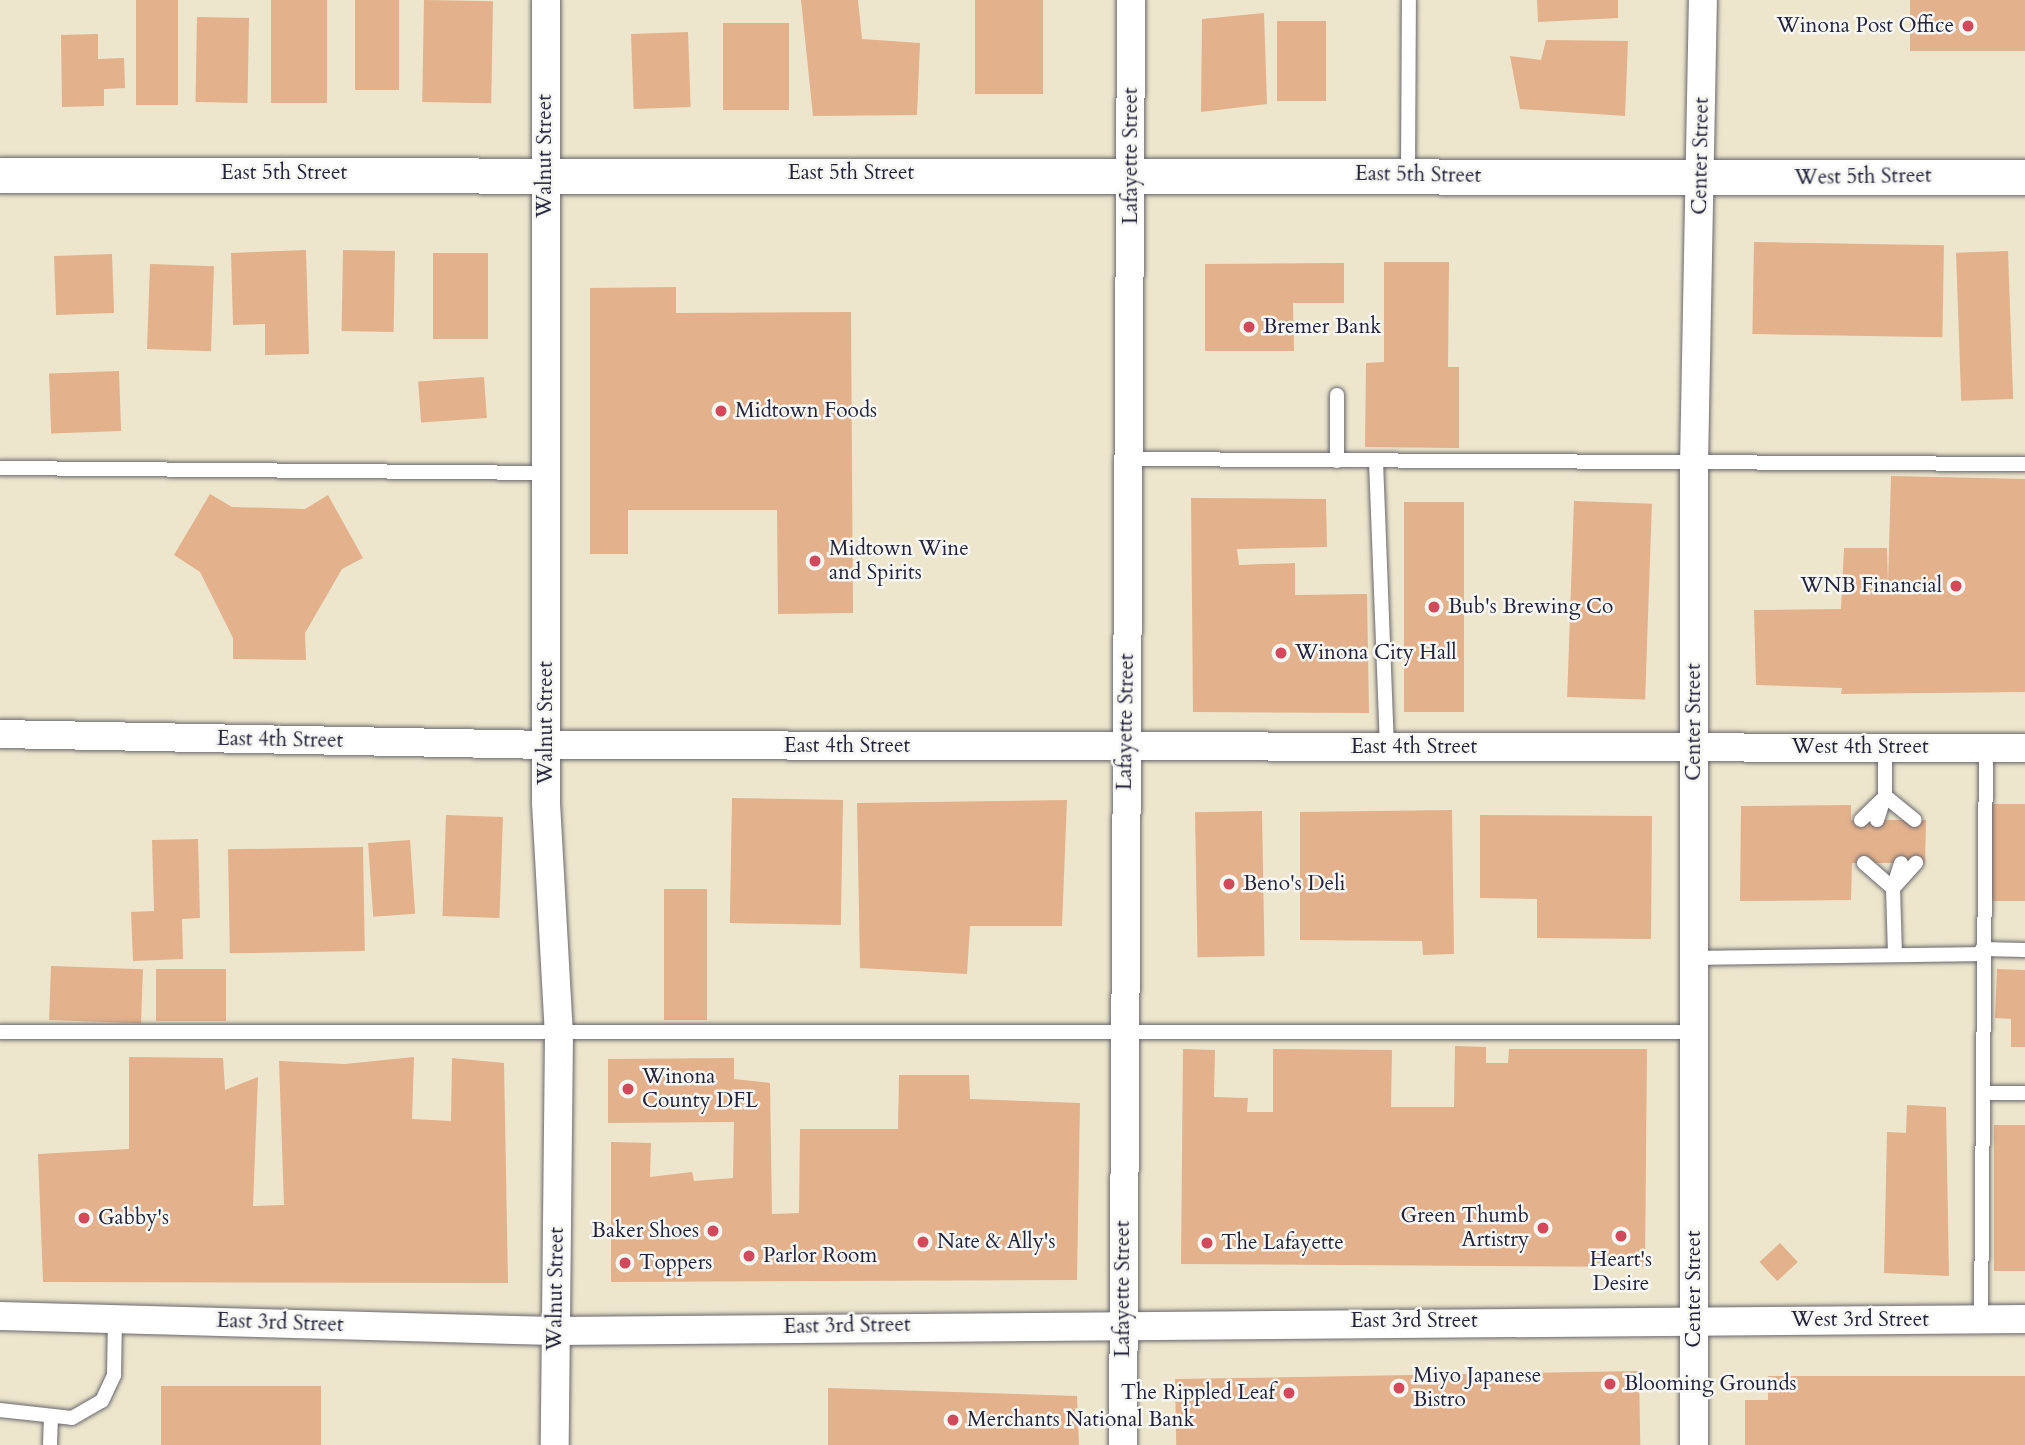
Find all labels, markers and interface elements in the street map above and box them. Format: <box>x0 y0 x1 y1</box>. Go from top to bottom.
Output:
place label: Winona Post Office <box>1777 13 1954 39</box>
marker: Winona Post Office <box>1960 18 1976 34</box>
street label: Lafayette Street <box>1118 88 1144 224</box>
street label: Walnut Street <box>532 94 558 218</box>
street label: Center Street <box>1687 97 1715 215</box>
street label: East 5th Street <box>221 160 347 186</box>
street label: East 5th Street <box>788 160 914 186</box>
street label: East 5th Street <box>1355 161 1481 189</box>
street label: West 5th Street <box>1794 163 1932 191</box>
place label: Bremer Bank <box>1263 314 1382 340</box>
marker: Bremer Bank <box>1241 319 1257 335</box>
place label: Midtown Foods <box>735 398 877 424</box>
marker: Midtown Foods <box>713 403 729 419</box>
place label: Midtown Wine and Spirits <box>829 536 969 586</box>
marker: Midtown Wine and Spirits <box>807 553 823 569</box>
place label: WNB Financial <box>1800 573 1942 599</box>
marker: WNB Financial <box>1948 578 1964 594</box>
place label: Bub's Brewing Co <box>1448 594 1613 620</box>
marker: Bub's Brewing Co <box>1426 599 1442 615</box>
place label: Winona City Hall <box>1295 640 1457 666</box>
marker: Winona City Hall <box>1273 645 1289 661</box>
street label: Lafayette Street <box>1112 653 1140 791</box>
street label: Walnut Street <box>533 661 559 785</box>
street label: Center Street <box>1681 663 1707 781</box>
street label: East 4th Street <box>217 726 343 754</box>
street label: East 4th Street <box>784 733 910 759</box>
street label: East 4th Street <box>1351 734 1477 760</box>
street label: West 4th Street <box>1791 734 1929 760</box>
place label: Beno's Deli <box>1243 871 1345 897</box>
marker: Beno's Deli <box>1221 876 1237 892</box>
place label: Winona County DFL <box>642 1064 758 1114</box>
marker: Winona County DFL <box>620 1081 636 1097</box>
place label: Green Thumb Artistry <box>1401 1203 1529 1253</box>
place label: Gabby's <box>98 1205 169 1231</box>
marker: Gabby's <box>76 1210 92 1226</box>
place label: Baker Shoes <box>592 1218 699 1244</box>
marker: Green Thumb Artistry <box>1535 1220 1551 1236</box>
street label: Lafayette Street <box>1110 1221 1136 1357</box>
marker: Baker Shoes <box>705 1223 721 1239</box>
street label: Walnut Street <box>542 1227 570 1351</box>
marker: Heart's Desire <box>1613 1228 1629 1244</box>
place label: Nate & Ally's <box>937 1229 1056 1255</box>
place label: The Lafayette <box>1221 1230 1344 1256</box>
street label: Center Street <box>1681 1230 1707 1348</box>
marker: Nate & Ally's <box>915 1234 931 1250</box>
marker: The Lafayette <box>1199 1235 1215 1251</box>
place label: Parlor Room <box>763 1243 877 1269</box>
place label: Heart's Desire <box>1590 1247 1652 1297</box>
marker: Parlor Room <box>741 1248 757 1264</box>
place label: Toppers <box>639 1250 712 1276</box>
marker: Toppers <box>617 1255 633 1271</box>
street label: West 3rd Street <box>1791 1307 1929 1333</box>
street label: East 3rd Street <box>216 1308 344 1338</box>
street label: East 3rd Street <box>1350 1308 1478 1334</box>
street label: East 3rd Street <box>783 1312 911 1340</box>
place label: Miyo Japanese Bistro <box>1413 1363 1541 1413</box>
place label: Blooming Grounds <box>1624 1371 1797 1397</box>
marker: Blooming Grounds <box>1602 1376 1618 1392</box>
place label: The Rippled Leaf <box>1121 1380 1275 1406</box>
marker: Miyo Japanese Bistro <box>1391 1380 1407 1396</box>
marker: The Rippled Leaf <box>1281 1385 1297 1401</box>
place label: Merchants National Bank <box>967 1407 1195 1433</box>
marker: Merchants National Bank <box>945 1412 961 1428</box>

